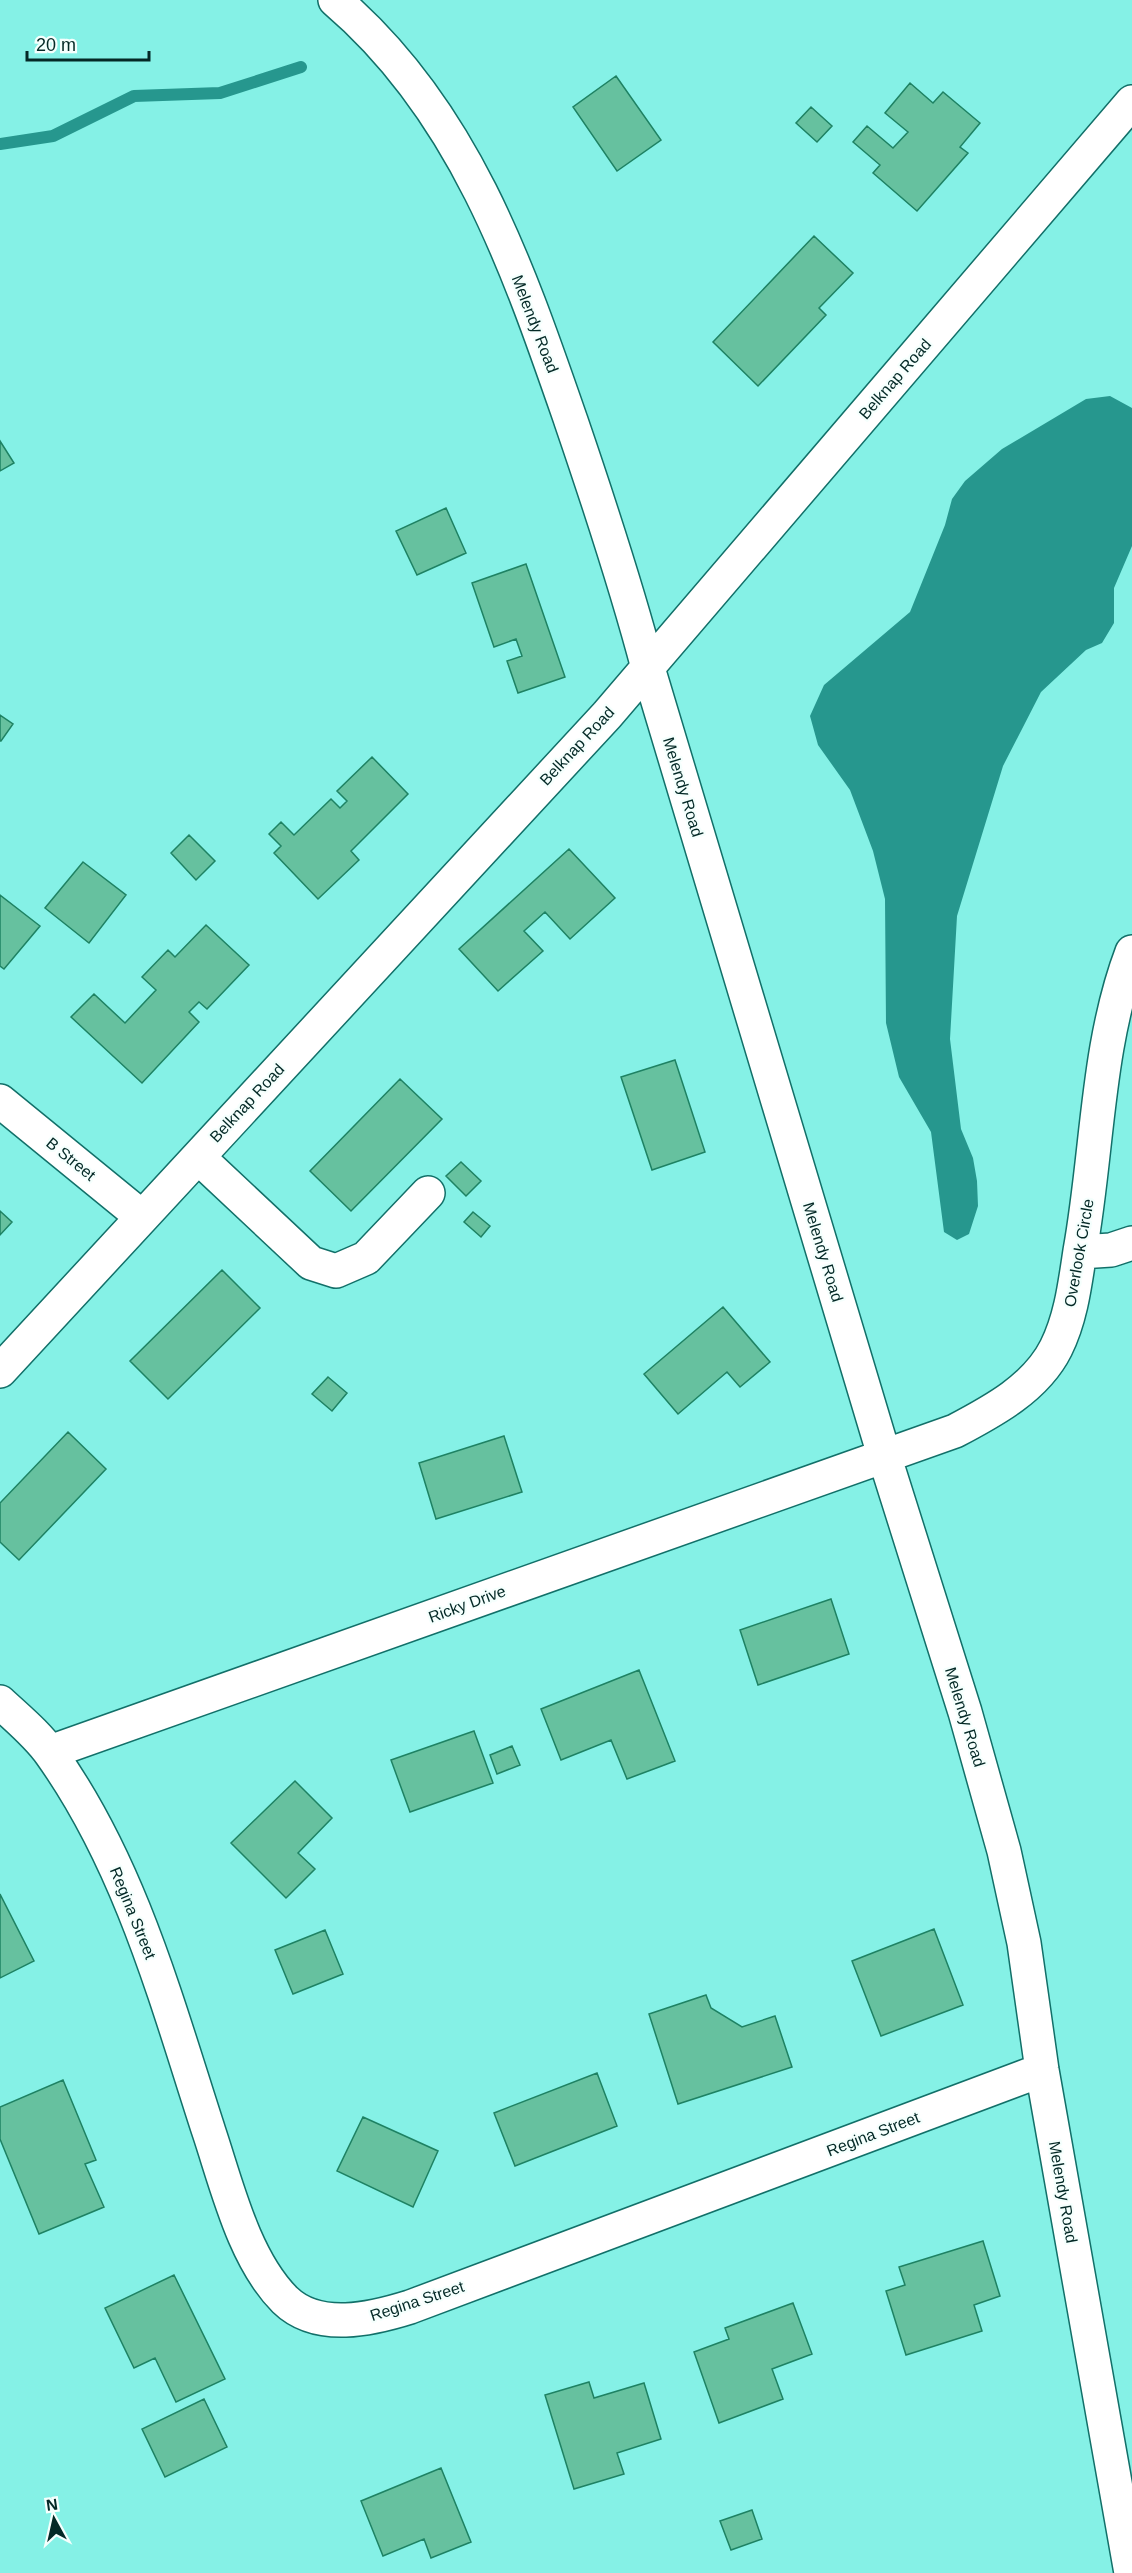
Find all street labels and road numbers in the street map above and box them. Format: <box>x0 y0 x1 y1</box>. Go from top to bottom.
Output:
street label: Melendy Road <box>509 273 561 375</box>
street label: Belknap Road <box>856 335 934 423</box>
street label: Belknap Road <box>537 703 617 789</box>
street label: Melendy Road <box>660 735 706 839</box>
street label: Belknap Road <box>207 1060 287 1146</box>
street label: B Street <box>43 1134 99 1184</box>
street label: Overlook Circle <box>1061 1198 1097 1308</box>
street label: Melendy Road <box>800 1200 846 1304</box>
street label: Ricky Drive <box>426 1582 508 1626</box>
street label: Melendy Road <box>942 1665 988 1769</box>
street label: Regina Street <box>107 1864 159 1962</box>
street label: Regina Street <box>824 2108 922 2159</box>
street label: Melendy Road <box>1046 2140 1080 2244</box>
street label: Regina Street <box>368 2278 467 2324</box>

